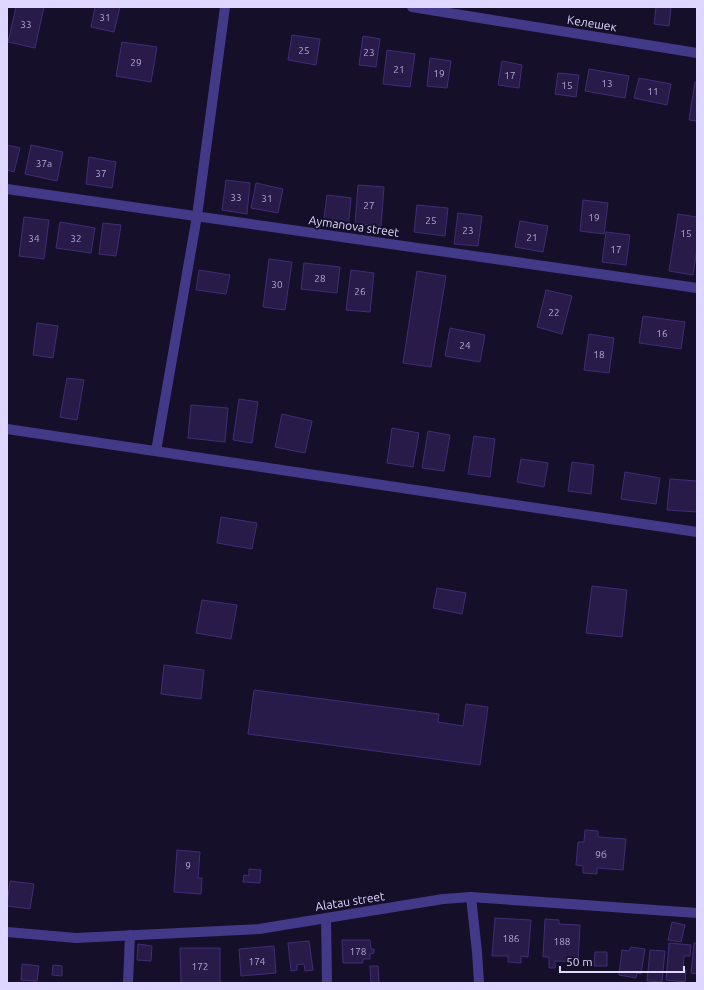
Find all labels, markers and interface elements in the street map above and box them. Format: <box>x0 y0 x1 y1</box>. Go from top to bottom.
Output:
house number: 31 <box>99 12 111 23</box>
street label: Келешек <box>566 13 618 33</box>
house number: 33 <box>20 19 32 30</box>
house number: 25 <box>298 45 310 56</box>
house number: 23 <box>363 47 375 58</box>
house number: 29 <box>130 57 142 68</box>
house number: 21 <box>393 64 405 75</box>
house number: 19 <box>433 68 445 79</box>
house number: 17 <box>504 70 516 81</box>
house number: 13 <box>601 78 613 89</box>
house number: 15 <box>561 80 573 91</box>
house number: 11 <box>647 86 659 97</box>
house number: 37а <box>36 158 52 169</box>
house number: 37 <box>95 168 107 179</box>
house number: 33 <box>230 192 242 203</box>
house number: 31 <box>261 193 273 204</box>
house number: 27 <box>363 200 375 211</box>
house number: 19 <box>588 212 600 223</box>
street label: Aymanova street <box>308 213 400 239</box>
house number: 25 <box>425 215 437 226</box>
house number: 23 <box>462 225 474 236</box>
house number: 15 <box>680 228 692 239</box>
house number: 21 <box>526 232 538 243</box>
house number: 34 <box>28 233 40 244</box>
house number: 32 <box>70 233 82 244</box>
house number: 17 <box>610 244 622 255</box>
house number: 28 <box>314 273 326 284</box>
house number: 30 <box>271 279 283 290</box>
house number: 26 <box>354 286 366 297</box>
house number: 22 <box>548 307 560 318</box>
house number: 16 <box>656 328 668 339</box>
house number: 24 <box>459 340 471 351</box>
house number: 18 <box>593 349 605 360</box>
house number: 9б <box>595 849 607 860</box>
house number: 9 <box>185 860 191 871</box>
street label: Alatau street <box>314 889 386 913</box>
house number: 186 <box>503 933 520 944</box>
house number: 188 <box>554 936 571 947</box>
house number: 178 <box>350 946 367 957</box>
scale bar <box>560 948 684 974</box>
text: 50 m <box>566 955 593 968</box>
house number: 174 <box>249 956 266 967</box>
house number: 172 <box>192 961 208 972</box>

